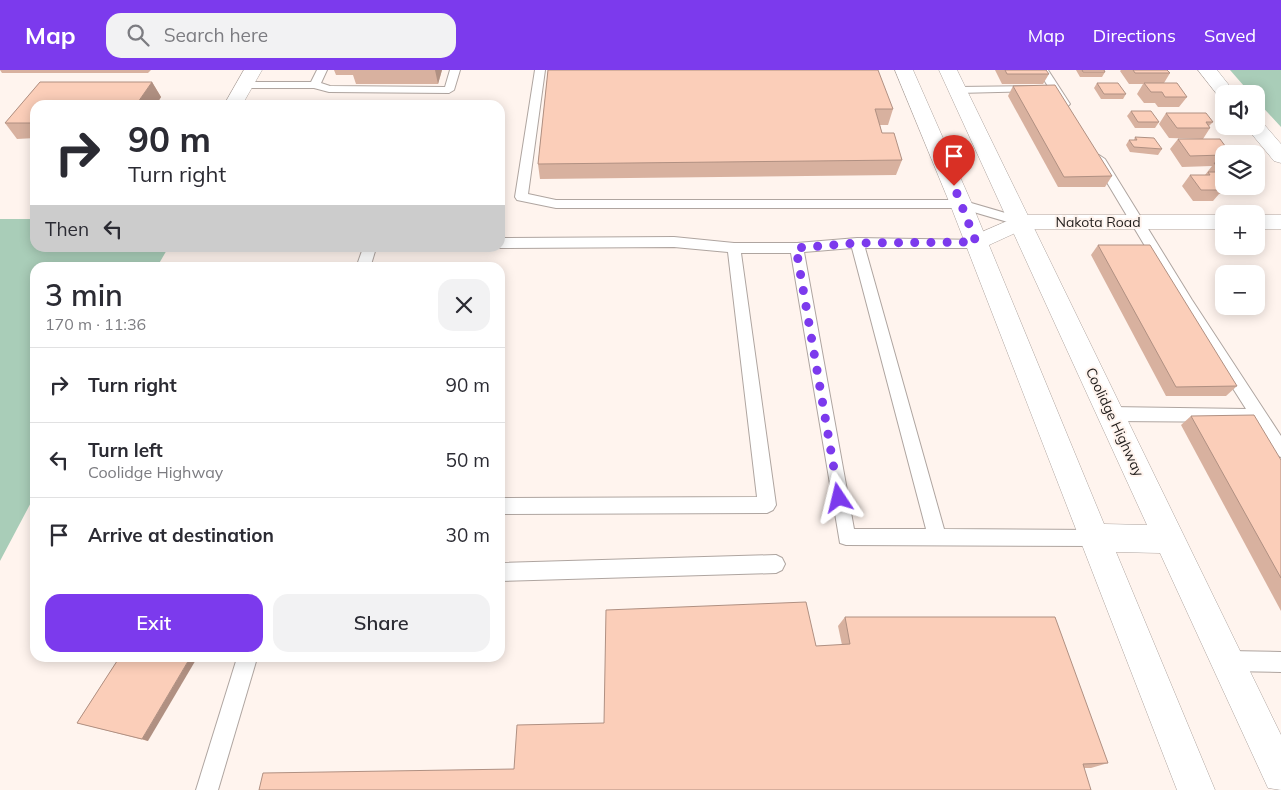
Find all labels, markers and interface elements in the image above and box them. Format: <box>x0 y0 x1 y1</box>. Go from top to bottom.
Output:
search box <box>106 13 456 58</box>
text: Map <box>25 20 76 50</box>
icon: search <box>124 21 152 49</box>
text: Search here <box>164 23 268 47</box>
text: Map <box>1028 24 1065 47</box>
text: Directions <box>1093 24 1176 47</box>
text: Saved <box>1204 24 1256 47</box>
map controls <box>1215 85 1265 315</box>
button: sound <box>1215 85 1265 135</box>
text: 90 m <box>128 117 211 161</box>
icon: right <box>45 120 110 185</box>
pin <box>933 135 975 186</box>
icon: arrive <box>940 142 968 170</box>
button: layers <box>1215 145 1265 195</box>
text: Turn right <box>128 160 226 188</box>
button: + <box>1215 205 1265 255</box>
street label: Nakota Road <box>1055 213 1141 231</box>
icon: left <box>99 215 127 243</box>
text: Then <box>45 217 89 241</box>
button: − <box>1215 265 1265 315</box>
text: 3 min <box>45 276 123 314</box>
button: close <box>438 279 490 331</box>
text: 170 m · 11:36 <box>45 314 146 334</box>
street label: Coolidge Highway <box>1082 365 1148 480</box>
icon: right <box>45 371 73 399</box>
text: Turn right <box>88 373 177 397</box>
text: 90 m <box>446 373 490 397</box>
text: Turn left <box>88 438 163 462</box>
icon: left <box>45 446 73 474</box>
text: 50 m <box>446 448 490 472</box>
text: Coolidge Highway <box>88 462 223 482</box>
position arrow <box>812 471 864 523</box>
icon: arrive <box>45 521 73 549</box>
text: Arrive at destination <box>88 523 274 547</box>
text: 30 m <box>446 523 490 547</box>
button: Exit <box>45 594 263 652</box>
button: Share <box>273 594 490 652</box>

